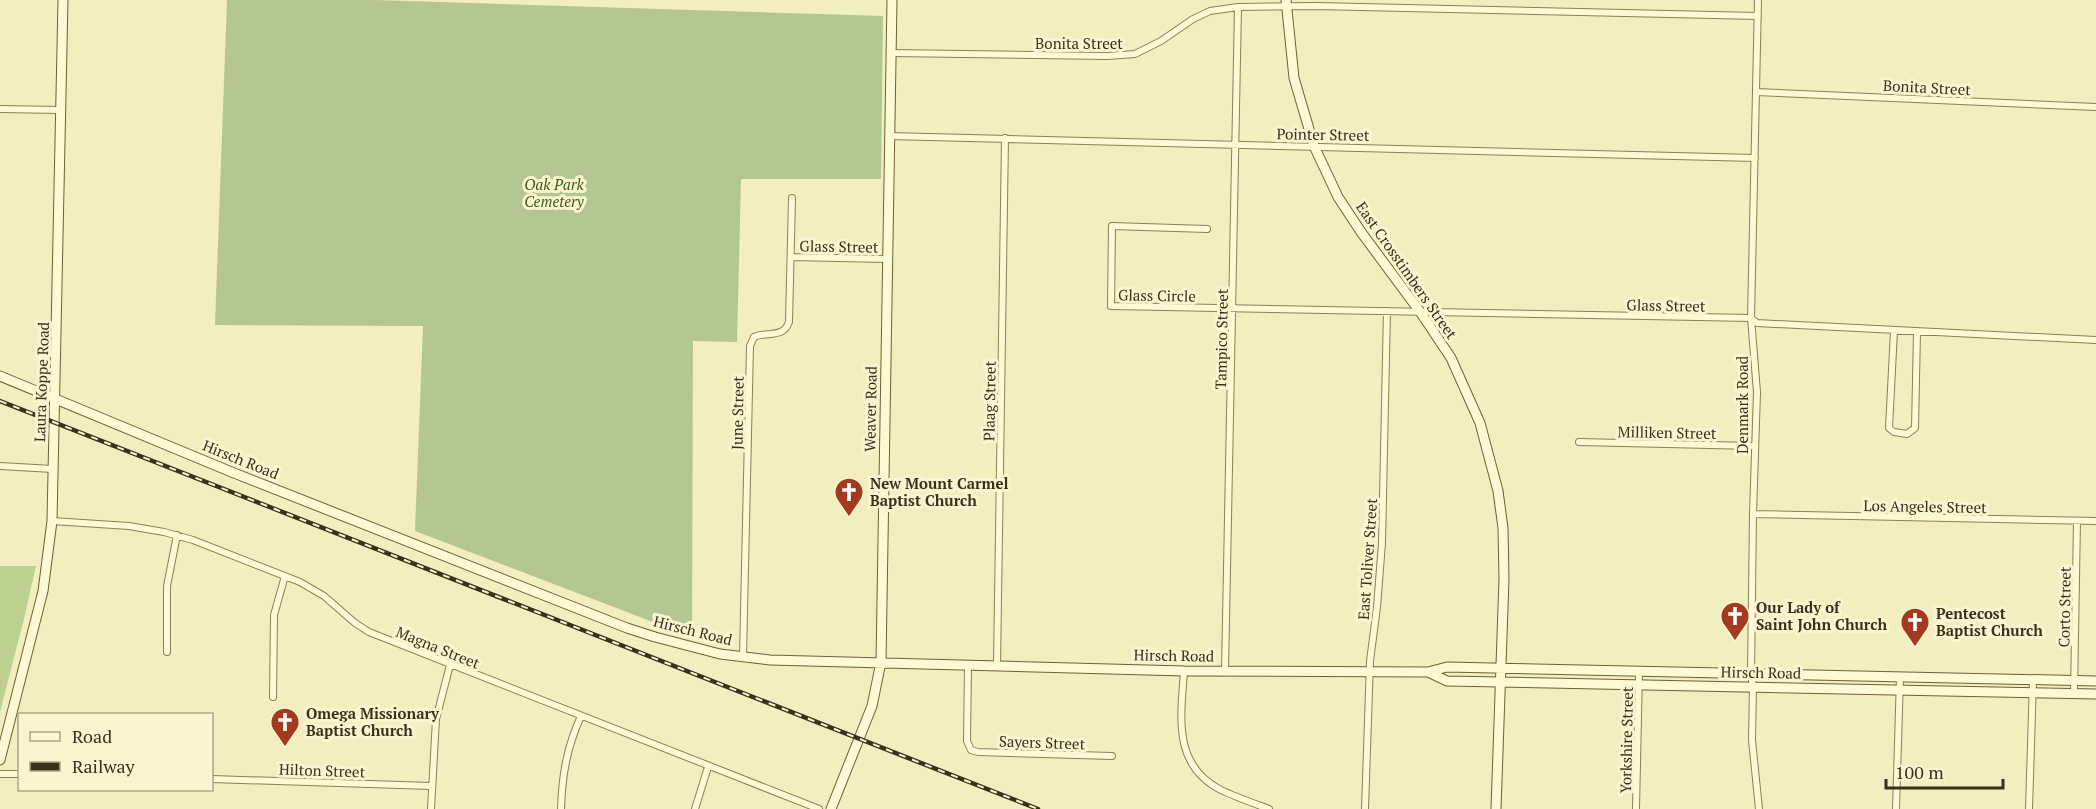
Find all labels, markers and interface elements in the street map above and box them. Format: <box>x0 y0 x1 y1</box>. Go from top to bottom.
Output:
street label: Bonita Street <box>1035 33 1123 53</box>
street label: Bonita Street <box>1883 75 1972 99</box>
street label: Pointer Street <box>1276 123 1370 145</box>
park label: Oak Park Cemetery <box>524 174 585 211</box>
street label: East Crosstimbers Street <box>1352 197 1462 343</box>
street label: Glass Street <box>799 235 879 257</box>
street label: Glass Circle <box>1118 284 1196 306</box>
street label: Tampico Street <box>1210 288 1232 390</box>
street label: Glass Street <box>1626 294 1706 316</box>
street label: Laura Koppe Road <box>29 322 53 442</box>
street label: Denmark Road <box>1732 356 1752 454</box>
street label: Plaag Street <box>978 360 1000 441</box>
street label: Weaver Road <box>859 366 881 452</box>
street label: June Street <box>726 375 748 450</box>
street label: Milliken Street <box>1617 421 1717 443</box>
street label: Hirsch Road <box>200 435 282 483</box>
place label: New Mount Carmel Baptist Church <box>870 473 1008 510</box>
church icon: New Mount Carmel Baptist Church <box>833 476 865 518</box>
street label: Los Angeles Street <box>1863 495 1987 517</box>
street label: East Toliver Street <box>1353 497 1381 621</box>
street label: Corto Street <box>2053 566 2075 648</box>
place label: Our Lady of Saint John Church <box>1756 597 1888 634</box>
church icon: Our Lady of Saint John Church <box>1719 600 1751 642</box>
place label: Pentecost Baptist Church <box>1936 603 2043 640</box>
church icon: Pentecost Baptist Church <box>1899 606 1931 648</box>
street label: Hirsch Road <box>651 611 735 649</box>
street label: Magna Street <box>393 621 483 673</box>
street label: Hirsch Road <box>1134 644 1214 666</box>
street label: Hirsch Road <box>1721 661 1801 683</box>
street label: Yorkshire Street <box>1615 686 1637 794</box>
place label: Omega Missionary Baptist Church <box>306 703 440 740</box>
church icon: Omega Missionary Baptist Church <box>269 706 301 748</box>
legend <box>18 713 213 791</box>
text: Road <box>72 724 112 748</box>
street label: Sayers Street <box>998 730 1086 754</box>
scale bar <box>1886 752 2003 790</box>
text: Railway <box>72 754 136 778</box>
street label: Hilton Street <box>278 758 366 782</box>
text: 100 m <box>1895 760 1944 784</box>

